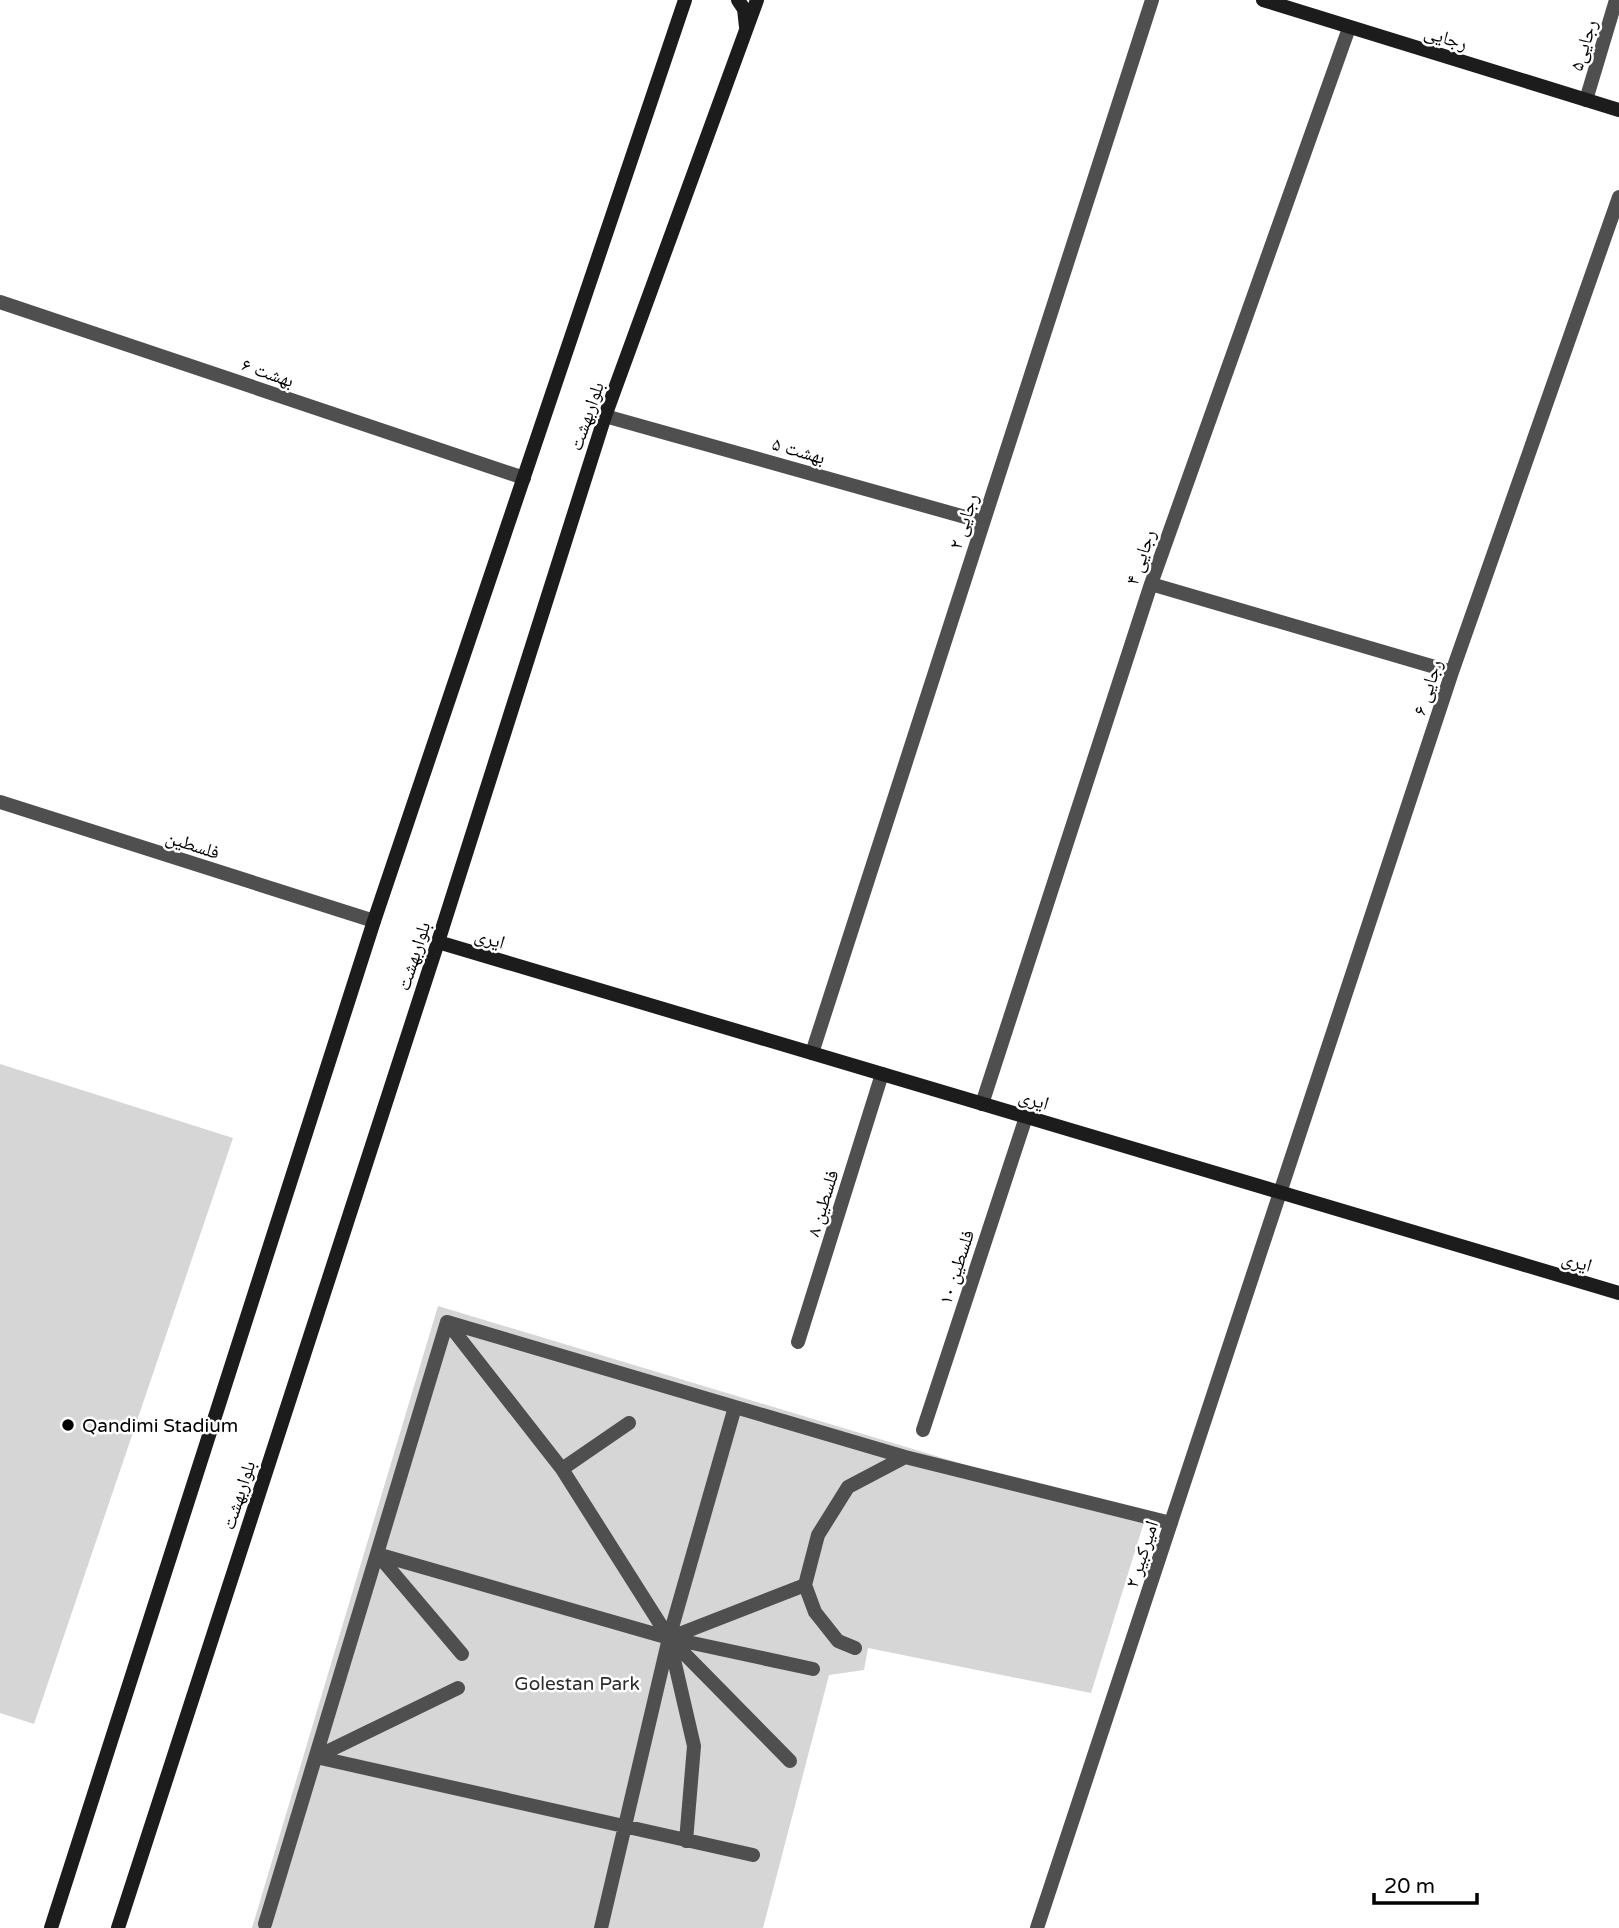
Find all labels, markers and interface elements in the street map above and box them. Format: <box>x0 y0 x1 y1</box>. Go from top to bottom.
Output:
street label: رجایی۵ <box>1566 17 1602 74</box>
street label: رجایی <box>1422 21 1470 55</box>
street label: بهشت ۶ <box>239 354 297 392</box>
street label: بلواربهشت <box>565 379 609 454</box>
street label: بهشت ۵ <box>770 433 828 469</box>
street label: رجایی ۲ <box>945 491 983 552</box>
street label: رجایی ۴ <box>1121 527 1161 588</box>
street label: رجایی ۶ <box>1409 657 1447 718</box>
street label: فلسطین <box>163 826 222 864</box>
street label: بلواربهشت <box>392 919 435 994</box>
street label: ایری <box>472 924 507 954</box>
street label: ایری <box>1016 1085 1051 1115</box>
street label: فلسطین ۸ <box>802 1167 844 1239</box>
street label: فلسطین ۱۰ <box>935 1227 979 1307</box>
street label: ایری <box>1559 1247 1594 1277</box>
place label: Qandimi Stadium <box>82 1415 238 1437</box>
marker: Qandimi Stadium <box>60 1417 76 1433</box>
street label: بلواربهشت <box>217 1458 260 1533</box>
street label: امیرکبیر ۲ <box>1121 1518 1163 1591</box>
park label: Golestan Park <box>514 1673 640 1695</box>
scale bar <box>1374 1862 1477 1906</box>
text: 20 m <box>1384 1874 1435 1899</box>

